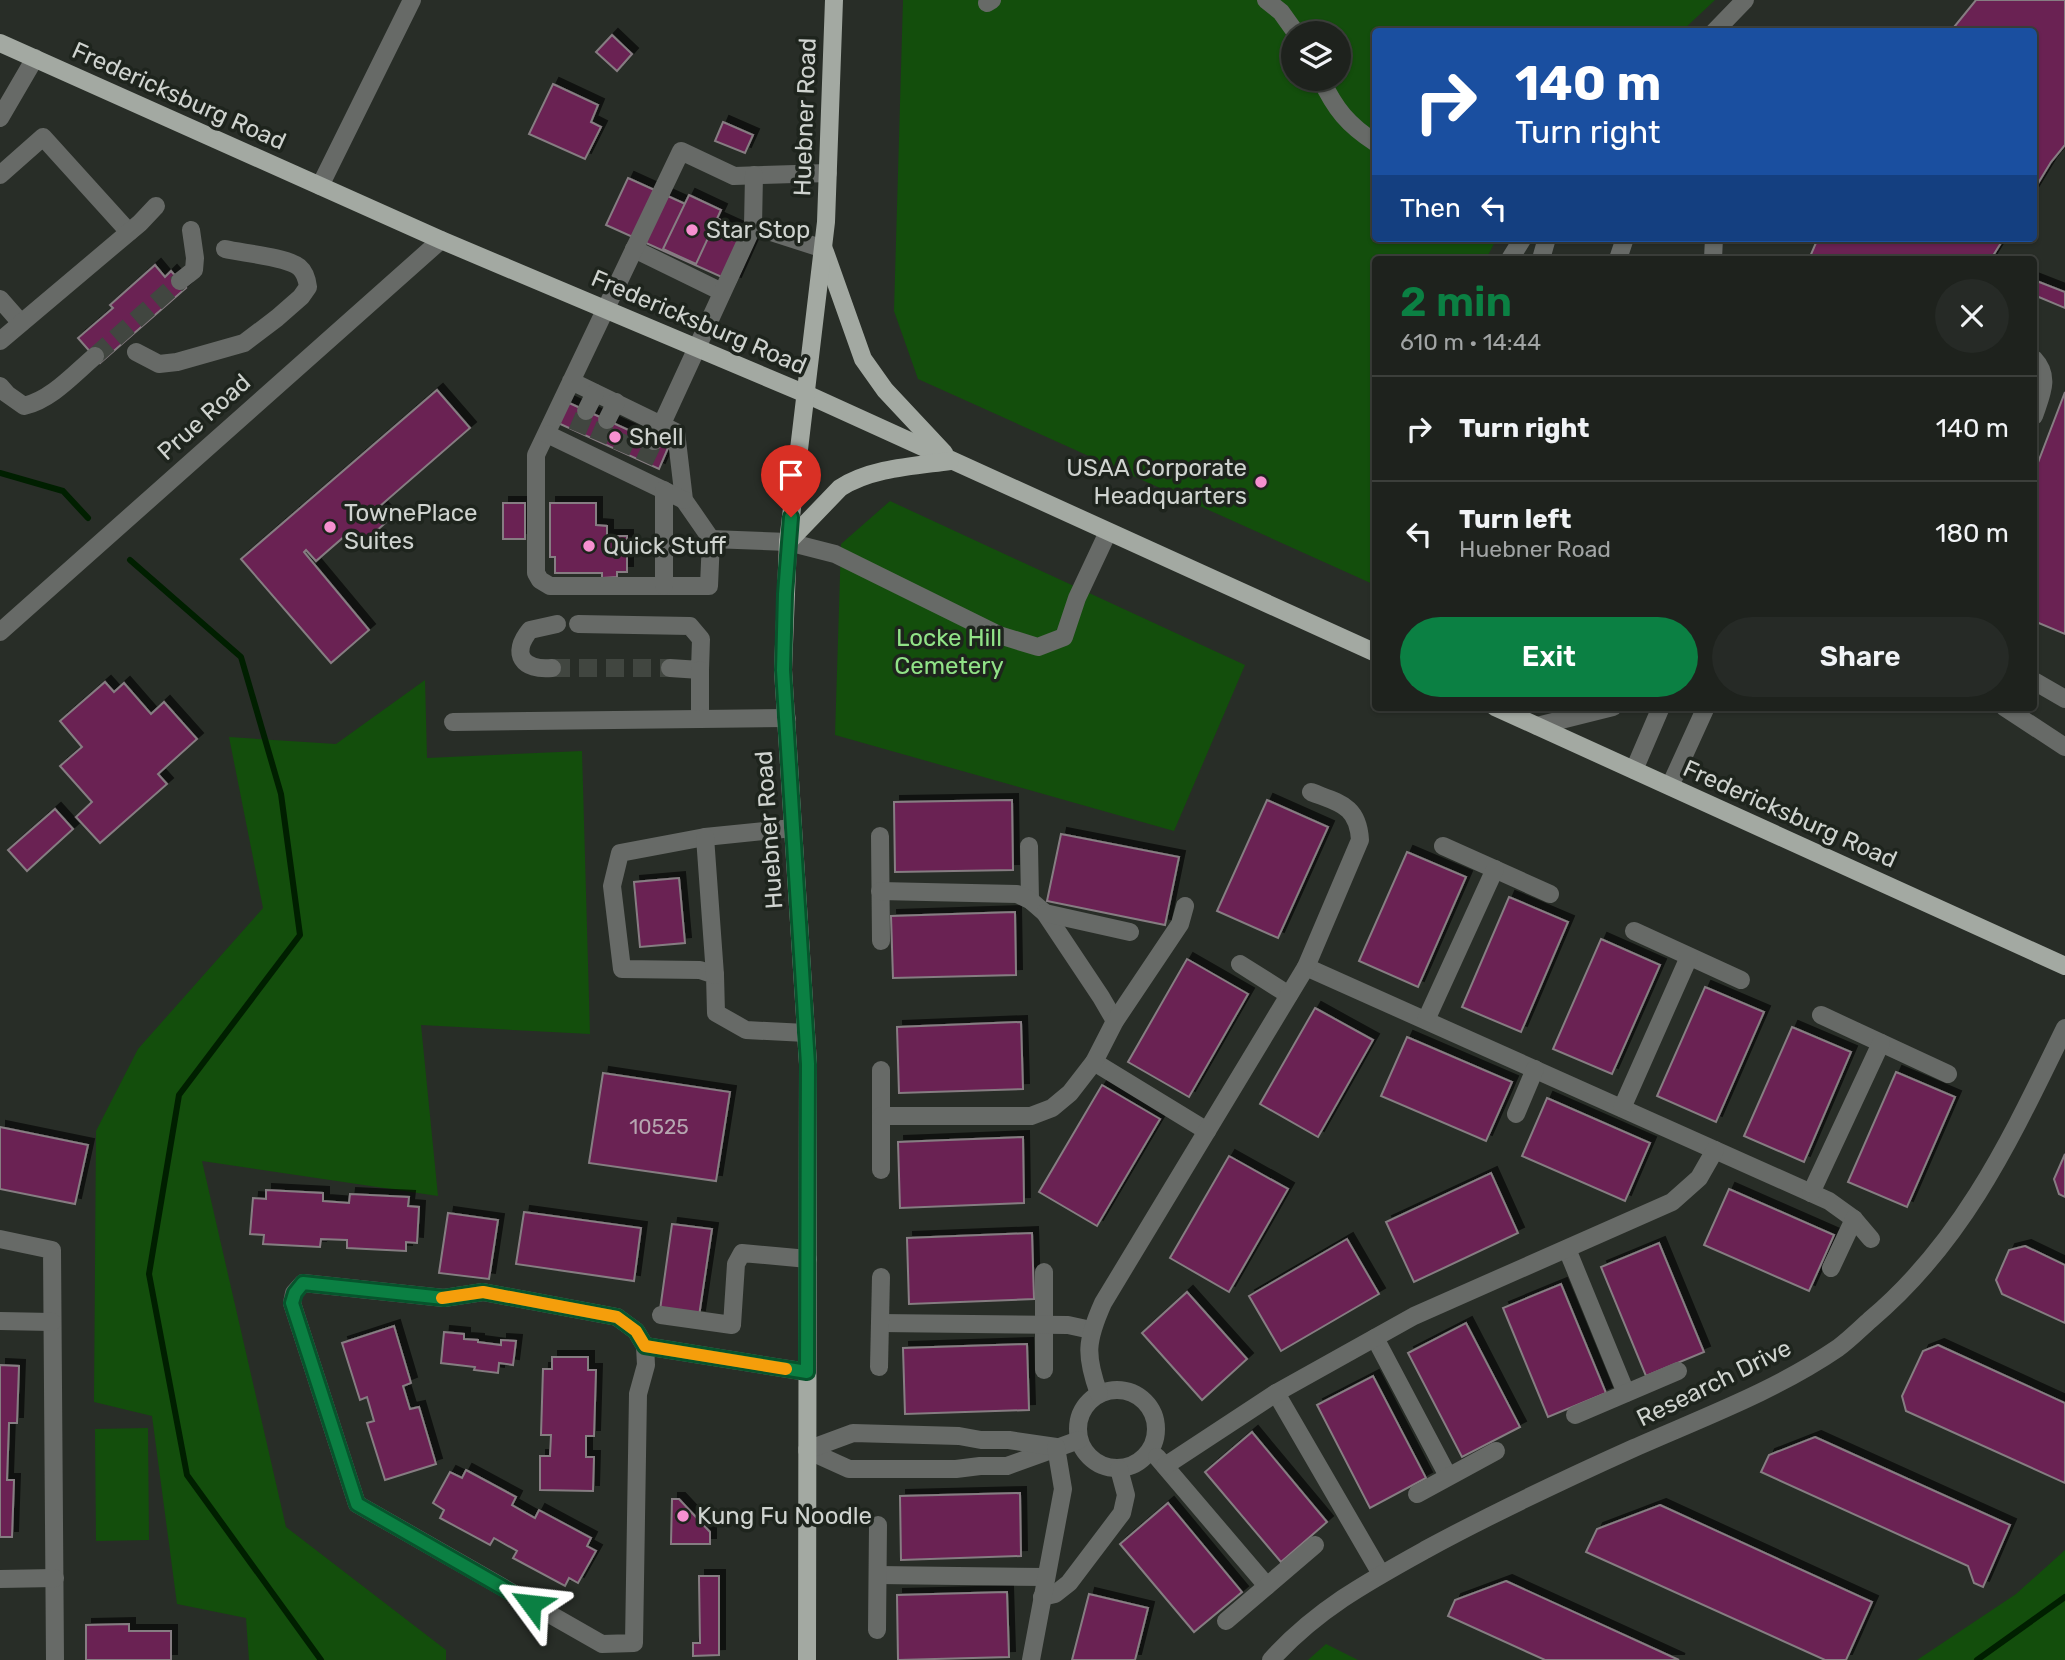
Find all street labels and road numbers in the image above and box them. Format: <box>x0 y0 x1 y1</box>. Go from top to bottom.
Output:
street label: Fredericksburg Road <box>68 36 290 156</box>
street label: Huebner Road <box>788 37 822 197</box>
street label: Fredericksburg Road <box>587 264 811 380</box>
street label: Prue Road <box>152 368 256 466</box>
street label: Huebner Road <box>750 750 788 910</box>
street label: Fredericksburg Road <box>1679 754 1901 874</box>
street label: Research Drive <box>1632 1334 1796 1432</box>

